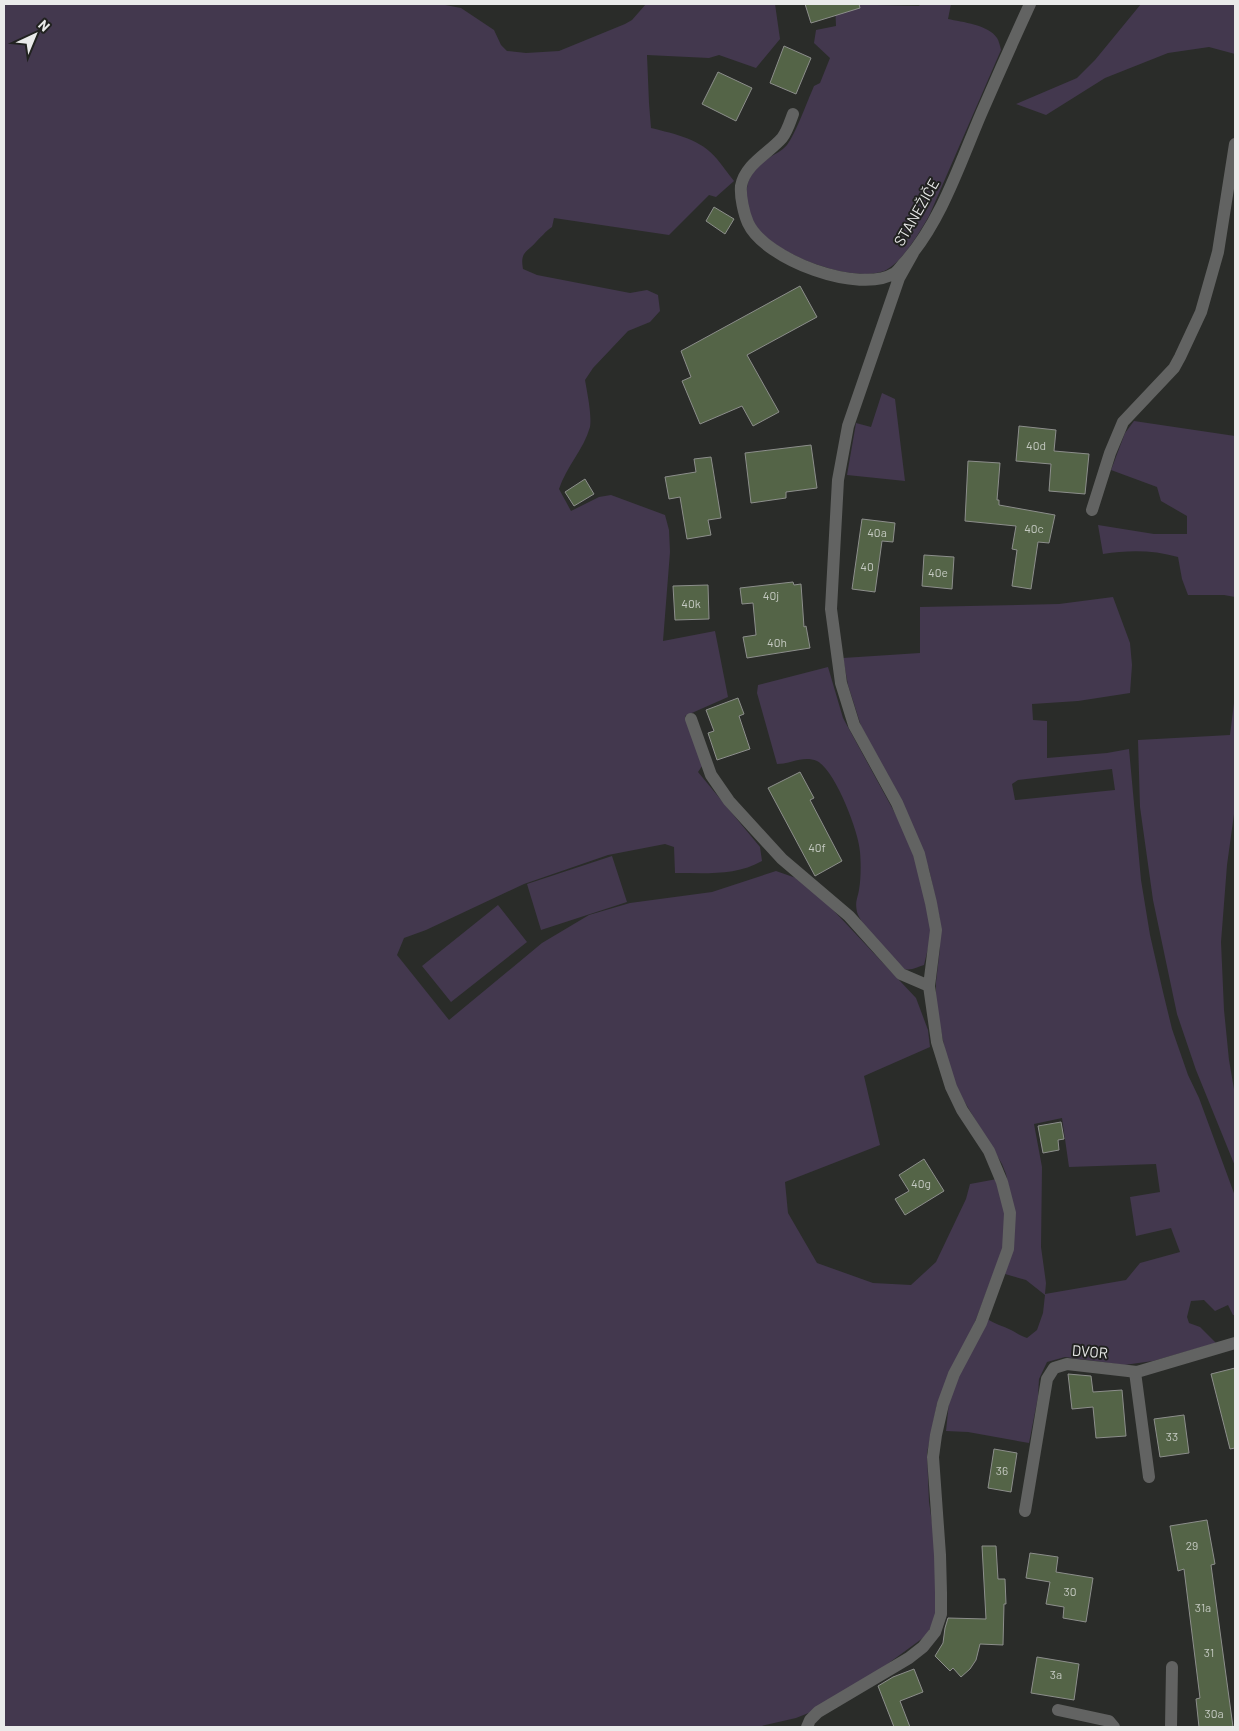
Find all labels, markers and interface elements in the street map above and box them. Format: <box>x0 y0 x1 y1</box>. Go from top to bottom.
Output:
north arrow <box>10 10 60 60</box>
text: N <box>35 16 54 35</box>
street label: STANEŽIČE <box>890 175 942 249</box>
house number: 40d <box>1026 438 1046 452</box>
house number: 40c <box>1024 521 1044 535</box>
house number: 40a <box>867 525 887 539</box>
house number: 40 <box>860 559 874 573</box>
house number: 40e <box>928 565 948 579</box>
house number: 40j <box>763 588 779 602</box>
house number: 40k <box>681 596 701 610</box>
house number: 40h <box>767 635 787 649</box>
house number: 40f <box>808 840 826 854</box>
house number: 40g <box>911 1176 931 1190</box>
street label: DVOR <box>1071 1340 1109 1362</box>
house number: 33 <box>1166 1429 1178 1443</box>
house number: 36 <box>996 1463 1008 1477</box>
house number: 29 <box>1186 1538 1198 1552</box>
house number: 30 <box>1064 1584 1076 1598</box>
house number: 31a <box>1195 1600 1211 1614</box>
house number: 31 <box>1204 1645 1214 1659</box>
house number: 3a <box>1050 1667 1062 1681</box>
house number: 30a <box>1204 1706 1224 1720</box>

